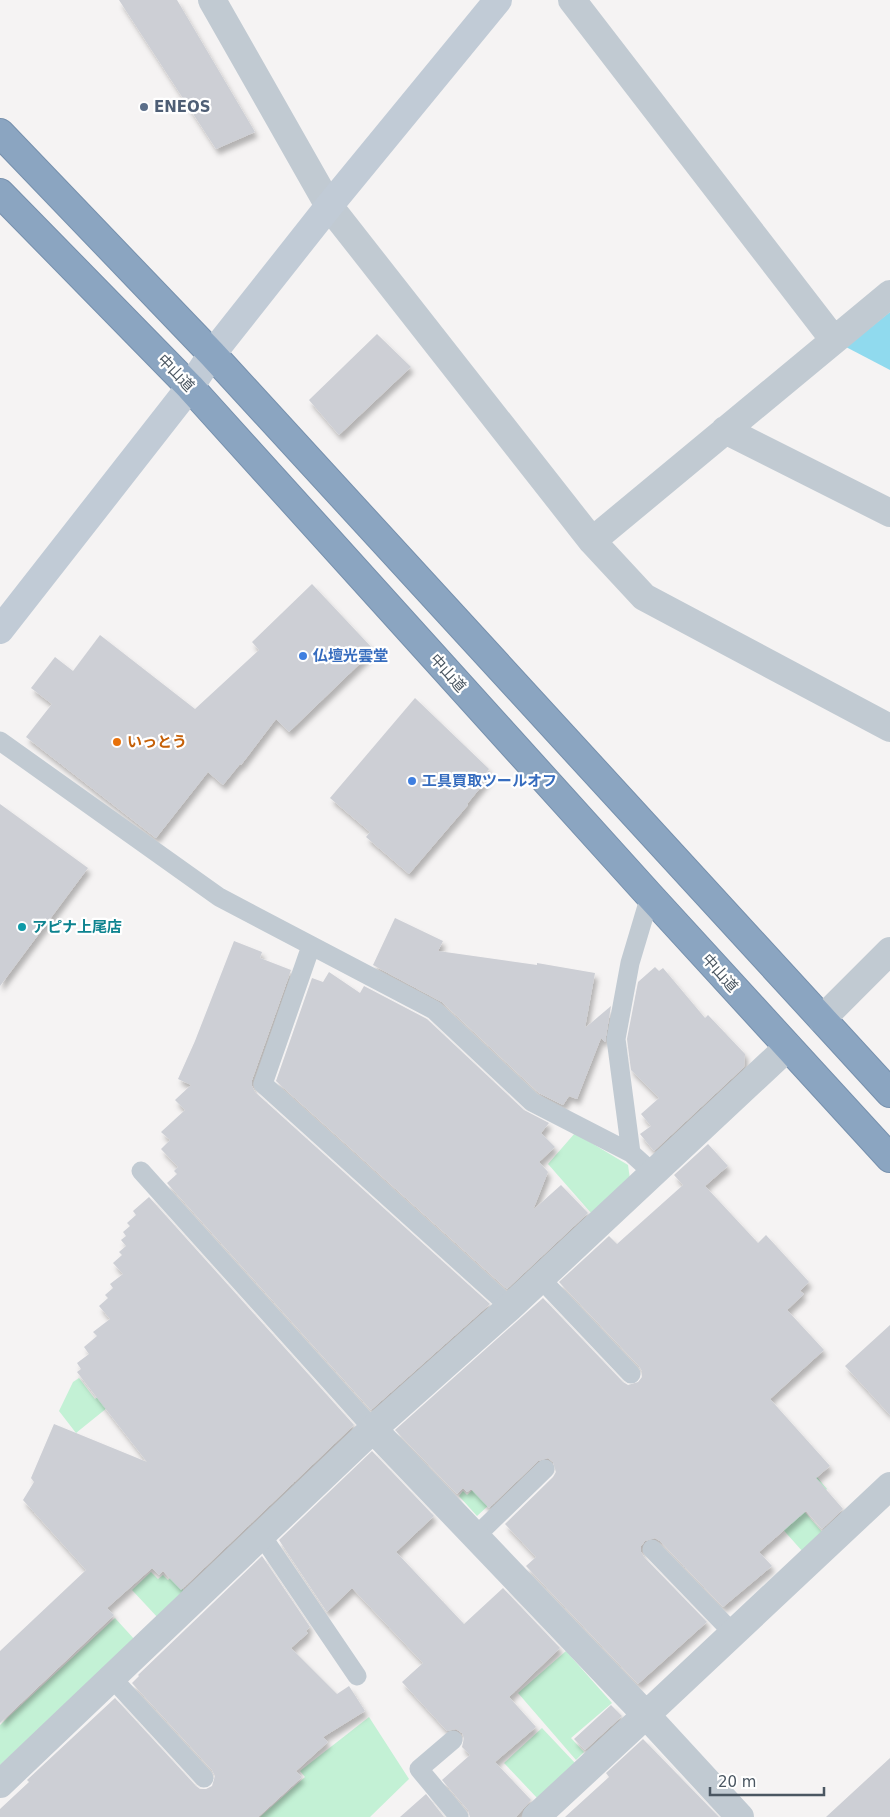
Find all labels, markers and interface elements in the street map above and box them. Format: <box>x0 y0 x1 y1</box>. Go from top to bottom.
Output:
place label: ENEOS <box>154 98 211 116</box>
marker: ENEOS <box>138 101 150 113</box>
street label: 中山道 <box>154 351 198 395</box>
place label: 仏壇光雲堂 <box>312 647 388 665</box>
marker: 仏壇光雲堂 <box>297 650 309 662</box>
street label: 中山道 <box>426 650 470 696</box>
place label: いっとう <box>127 733 187 751</box>
marker: いっとう <box>111 736 123 748</box>
place label: 工具買取ツールオフ <box>422 772 557 790</box>
marker: 工具買取ツールオフ <box>406 775 418 787</box>
place label: アピナ上尾店 <box>32 918 122 936</box>
marker: アピナ上尾店 <box>16 921 28 933</box>
street label: 中山道 <box>698 950 742 996</box>
scale bar <box>710 1764 824 1796</box>
text: 20 m <box>718 1773 756 1791</box>

